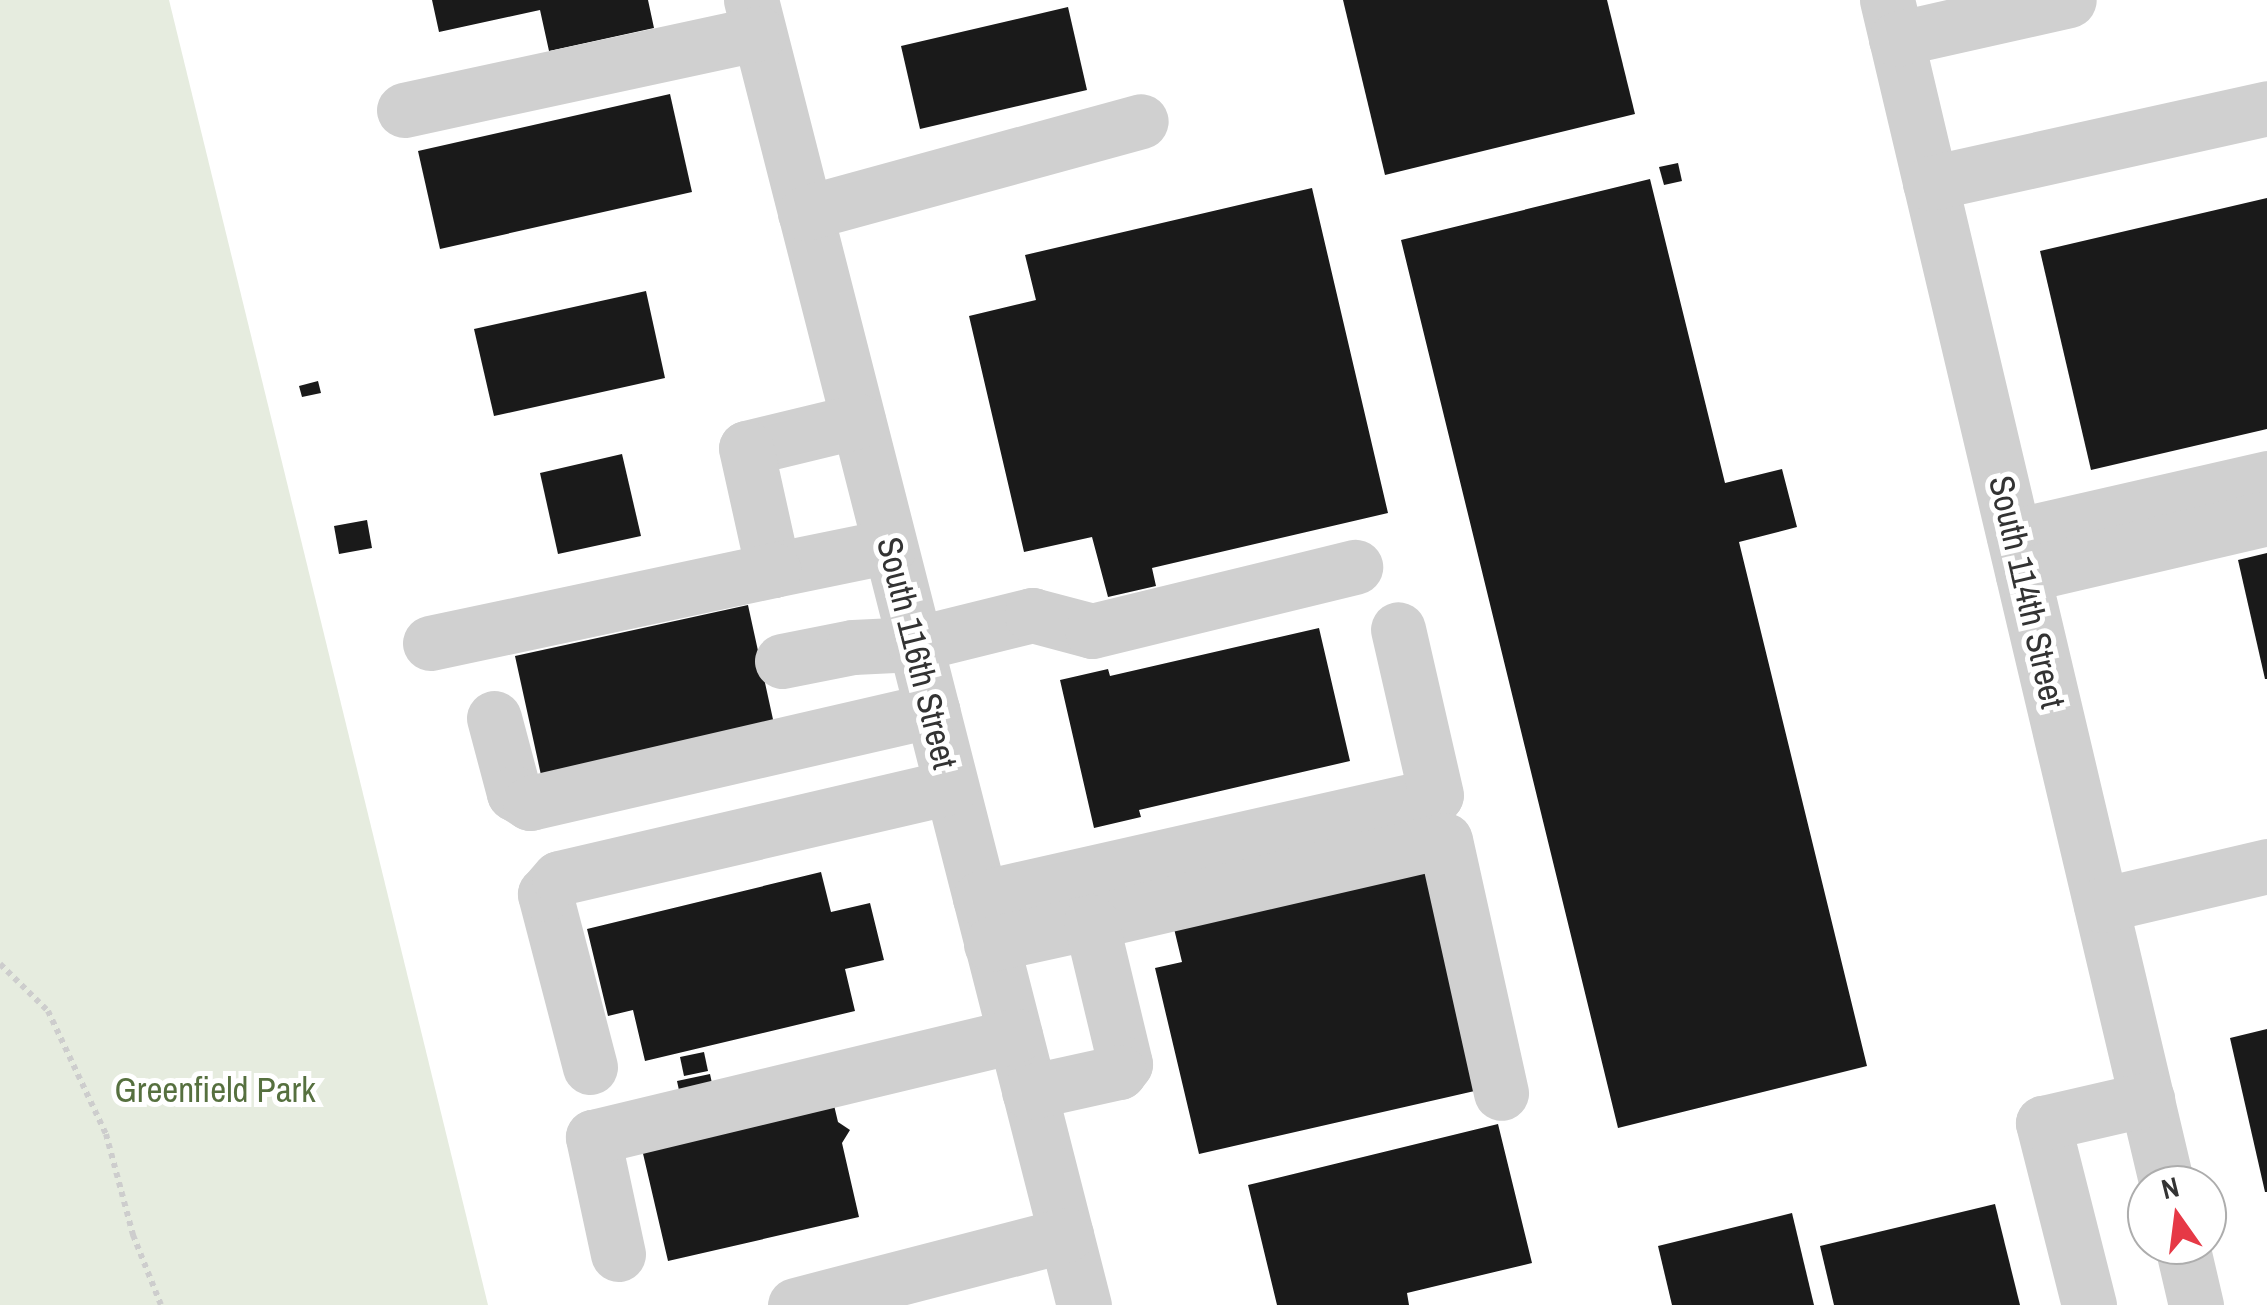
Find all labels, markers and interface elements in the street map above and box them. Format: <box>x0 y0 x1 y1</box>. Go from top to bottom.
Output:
street label: South 114th Street <box>1980 472 2074 712</box>
street label: South 116th Street <box>868 533 966 773</box>
park label: Greenfield Park <box>114 1069 316 1111</box>
north arrow <box>2127 1165 2227 1265</box>
text: N <box>2158 1167 2183 1208</box>

